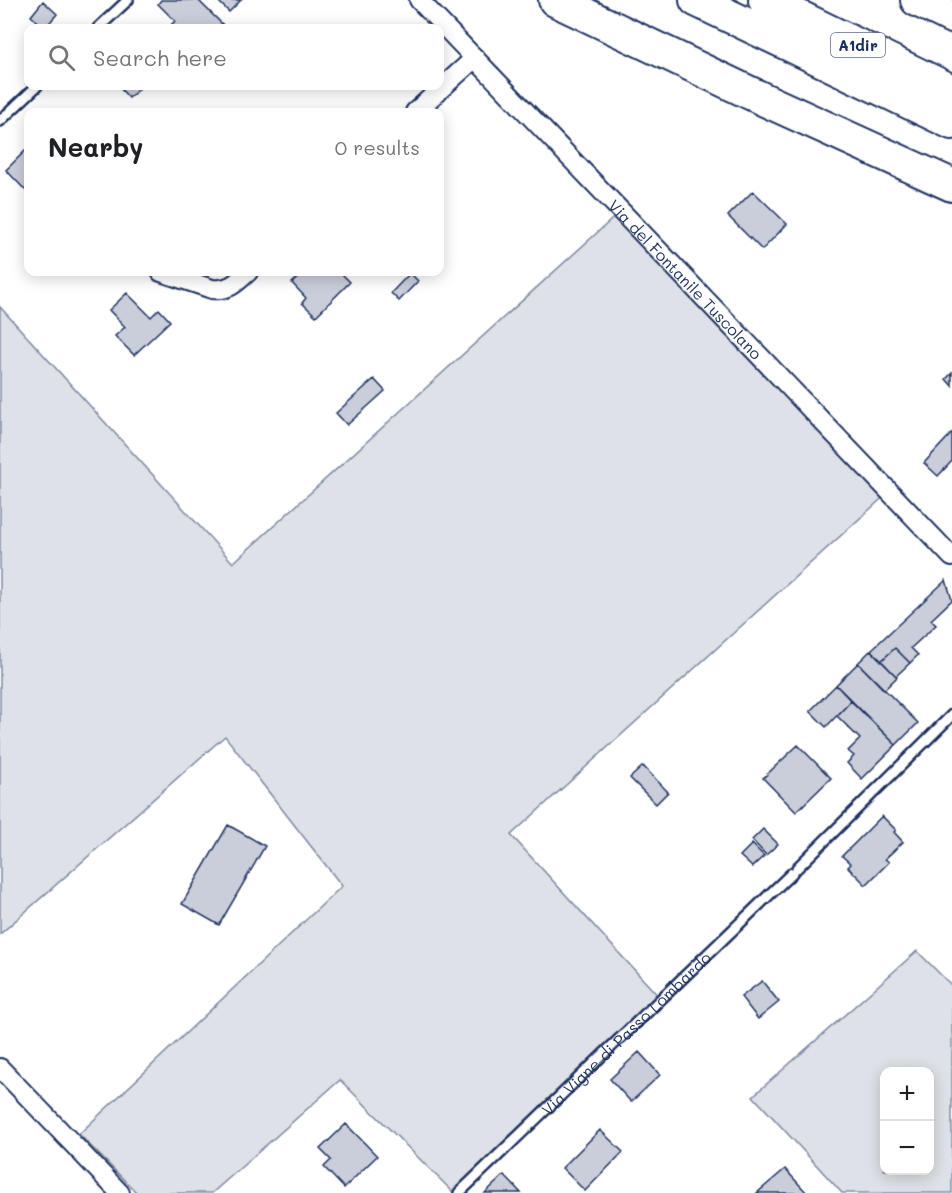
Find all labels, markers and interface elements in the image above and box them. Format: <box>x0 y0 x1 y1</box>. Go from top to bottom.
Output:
search box <box>24 24 444 90</box>
road number: A1dir <box>831 33 885 57</box>
icon: search <box>45 41 78 74</box>
text: Search here <box>93 43 227 72</box>
text: Nearby <box>48 130 143 164</box>
text: 0 results <box>335 134 420 160</box>
street label: Via del Fontanile Tuscolano <box>604 195 767 363</box>
street label: Via Vigne di Passo Lombardo <box>536 947 715 1119</box>
map controls <box>880 1067 934 1175</box>
button: + <box>880 1067 934 1121</box>
button: − <box>880 1121 934 1175</box>

